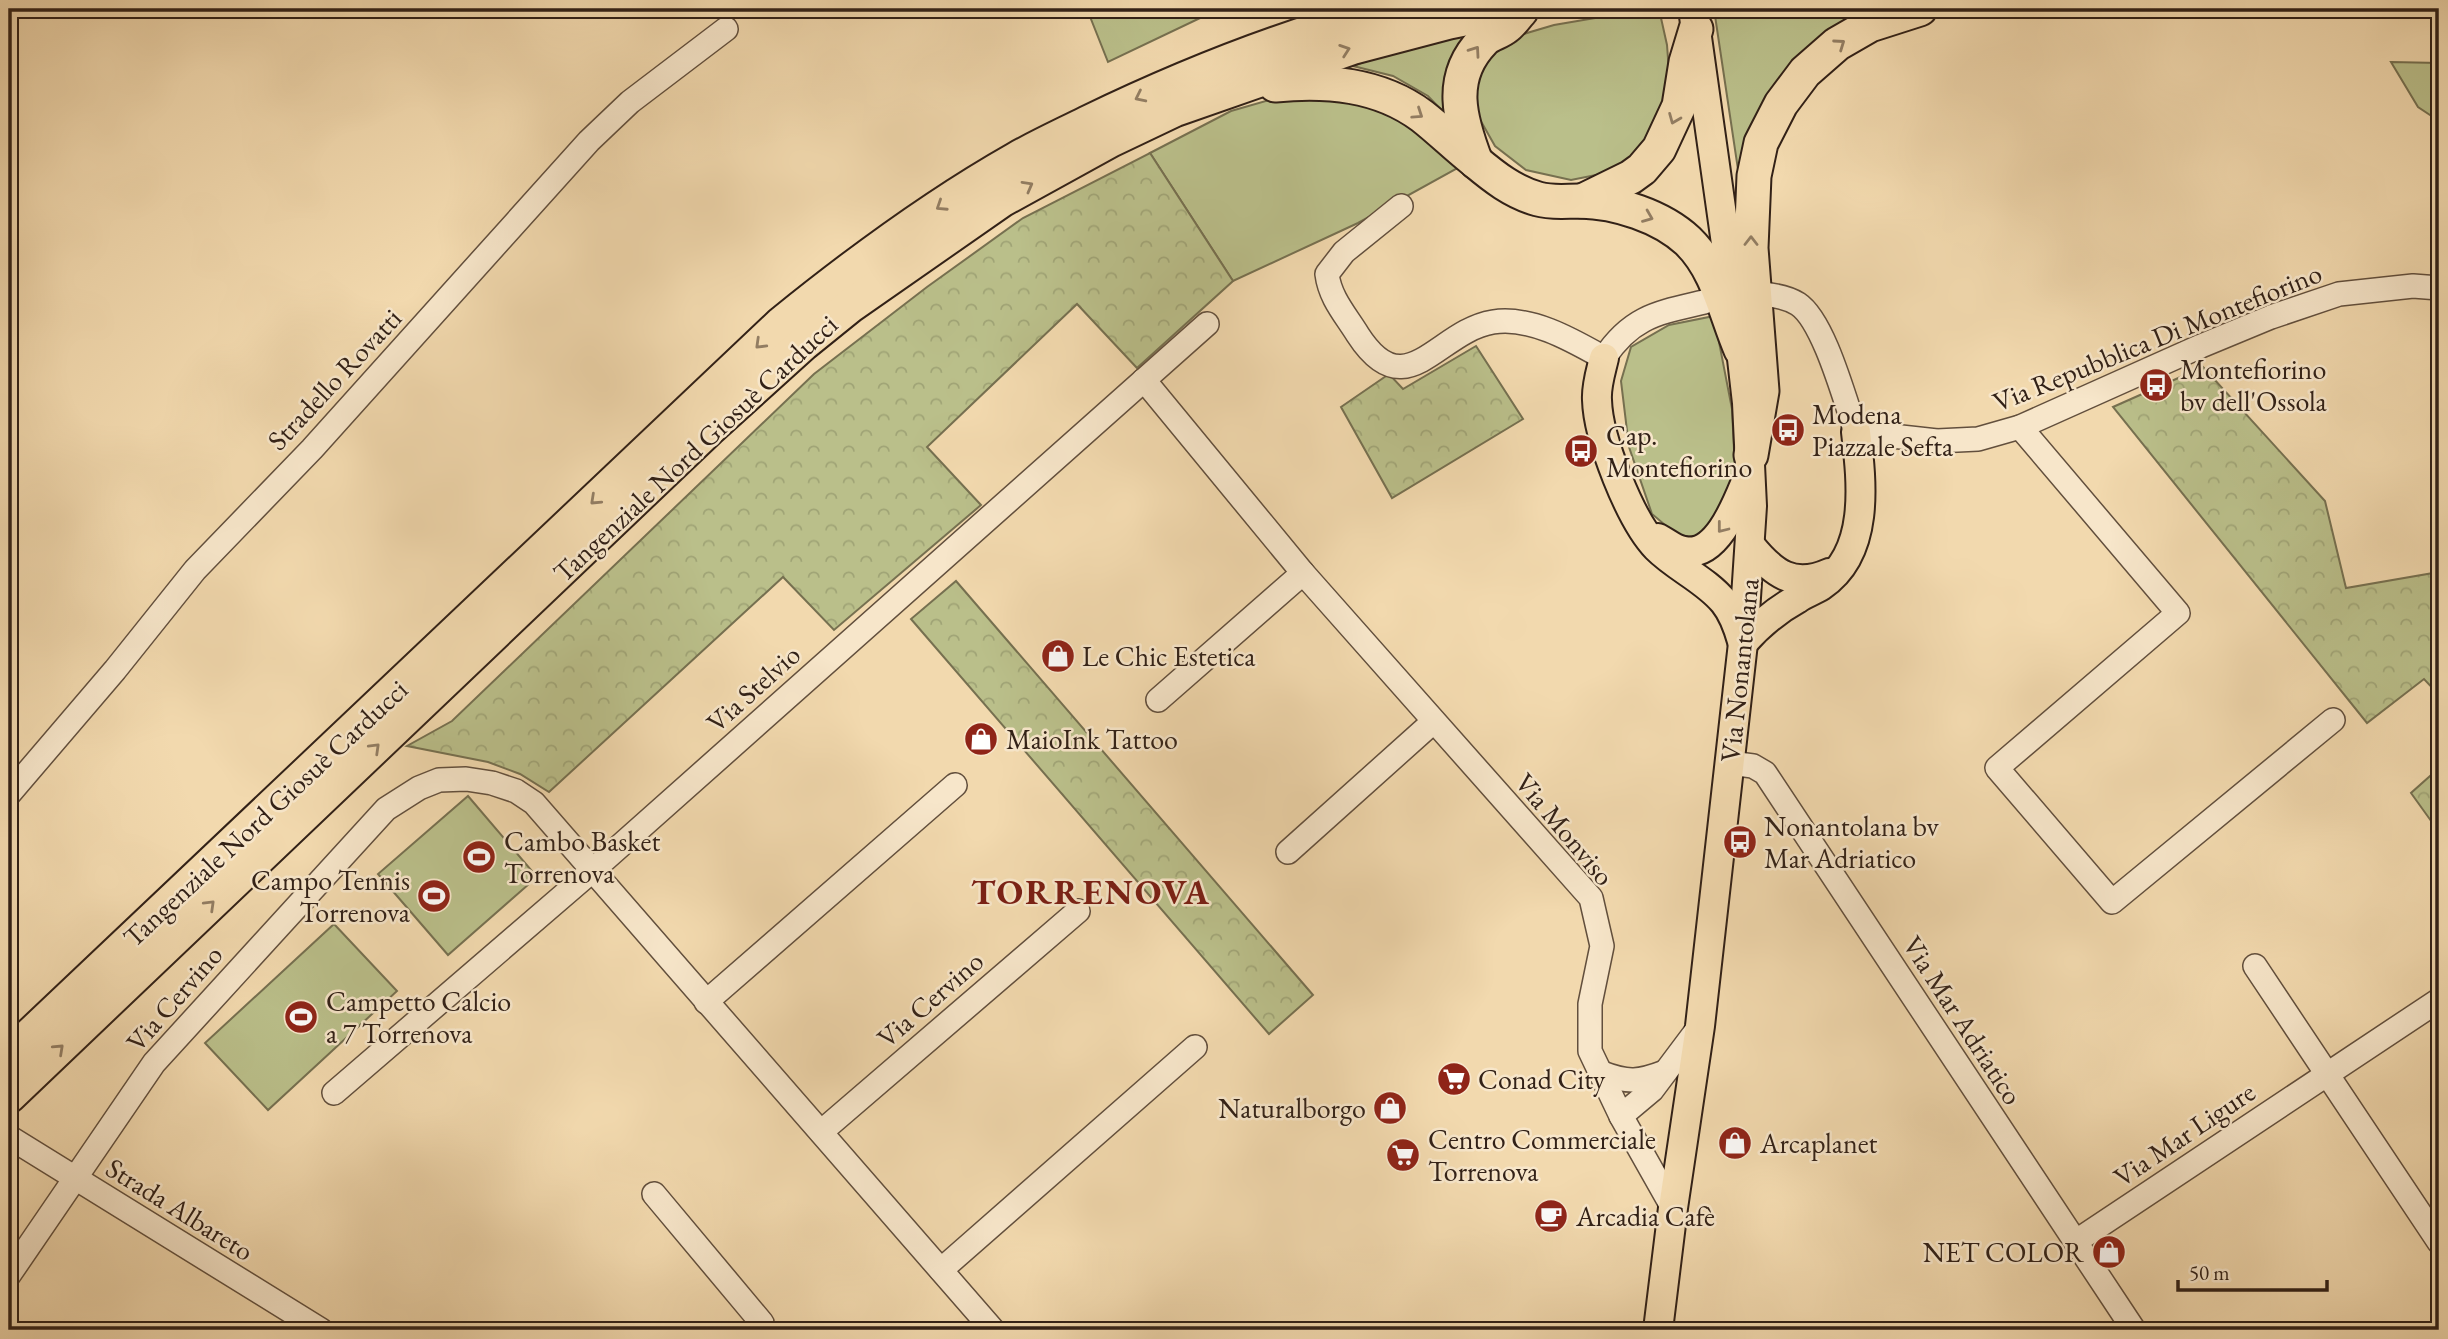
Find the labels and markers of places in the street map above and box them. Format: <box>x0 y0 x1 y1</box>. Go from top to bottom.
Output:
place label: Montefiorino bv dell'Ossola <box>2180 351 2328 419</box>
bus stop icon: Montefiorino bv dell'Ossola <box>2137 366 2175 404</box>
place label: Modena Piazzale Sefta <box>1812 396 1954 464</box>
bus stop icon: Modena Piazzale Sefta <box>1769 411 1807 449</box>
place label: Cap. Montefiorino <box>1606 417 1752 485</box>
bus stop icon: Cap. Montefiorino <box>1562 432 1600 470</box>
shop icon: Le Chic Estetica <box>1039 637 1077 675</box>
place label: Le Chic Estetica <box>1082 638 1256 674</box>
shop icon: MaioInk Tattoo <box>962 720 1000 758</box>
place label: MaioInk Tattoo <box>1006 721 1178 757</box>
place label: Nonantolana bv Mar Adriatico <box>1764 808 1939 876</box>
place label: Cambo Basket Torrenova <box>504 823 660 891</box>
bus stop icon: Nonantolana bv Mar Adriatico <box>1721 823 1759 861</box>
sports icon: Cambo Basket Torrenova <box>460 838 498 876</box>
place label: Campo Tennis Torrenova <box>251 862 411 930</box>
sports icon: Campo Tennis Torrenova <box>415 877 453 915</box>
place label: Campetto Calcio a 7 Torrenova <box>326 983 511 1051</box>
sports icon: Campetto Calcio a 7 Torrenova <box>282 998 320 1036</box>
supermarket icon: Conad City <box>1435 1060 1473 1098</box>
place label: Conad City <box>1478 1061 1606 1097</box>
shop icon: Naturalborgo <box>1371 1089 1409 1127</box>
place label: Naturalborgo <box>1218 1090 1366 1126</box>
place label: Centro Commerciale Torrenova <box>1428 1121 1656 1189</box>
shop icon: Arcaplanet <box>1716 1124 1754 1162</box>
place label: Arcaplanet <box>1759 1125 1878 1161</box>
supermarket icon: Centro Commerciale Torrenova <box>1384 1136 1422 1174</box>
cafe icon: Arcadia Cafè <box>1532 1197 1570 1235</box>
place label: Arcadia Cafè <box>1575 1198 1715 1234</box>
shop icon: NET COLOR <box>2090 1233 2128 1271</box>
place label: NET COLOR <box>1923 1234 2085 1270</box>

